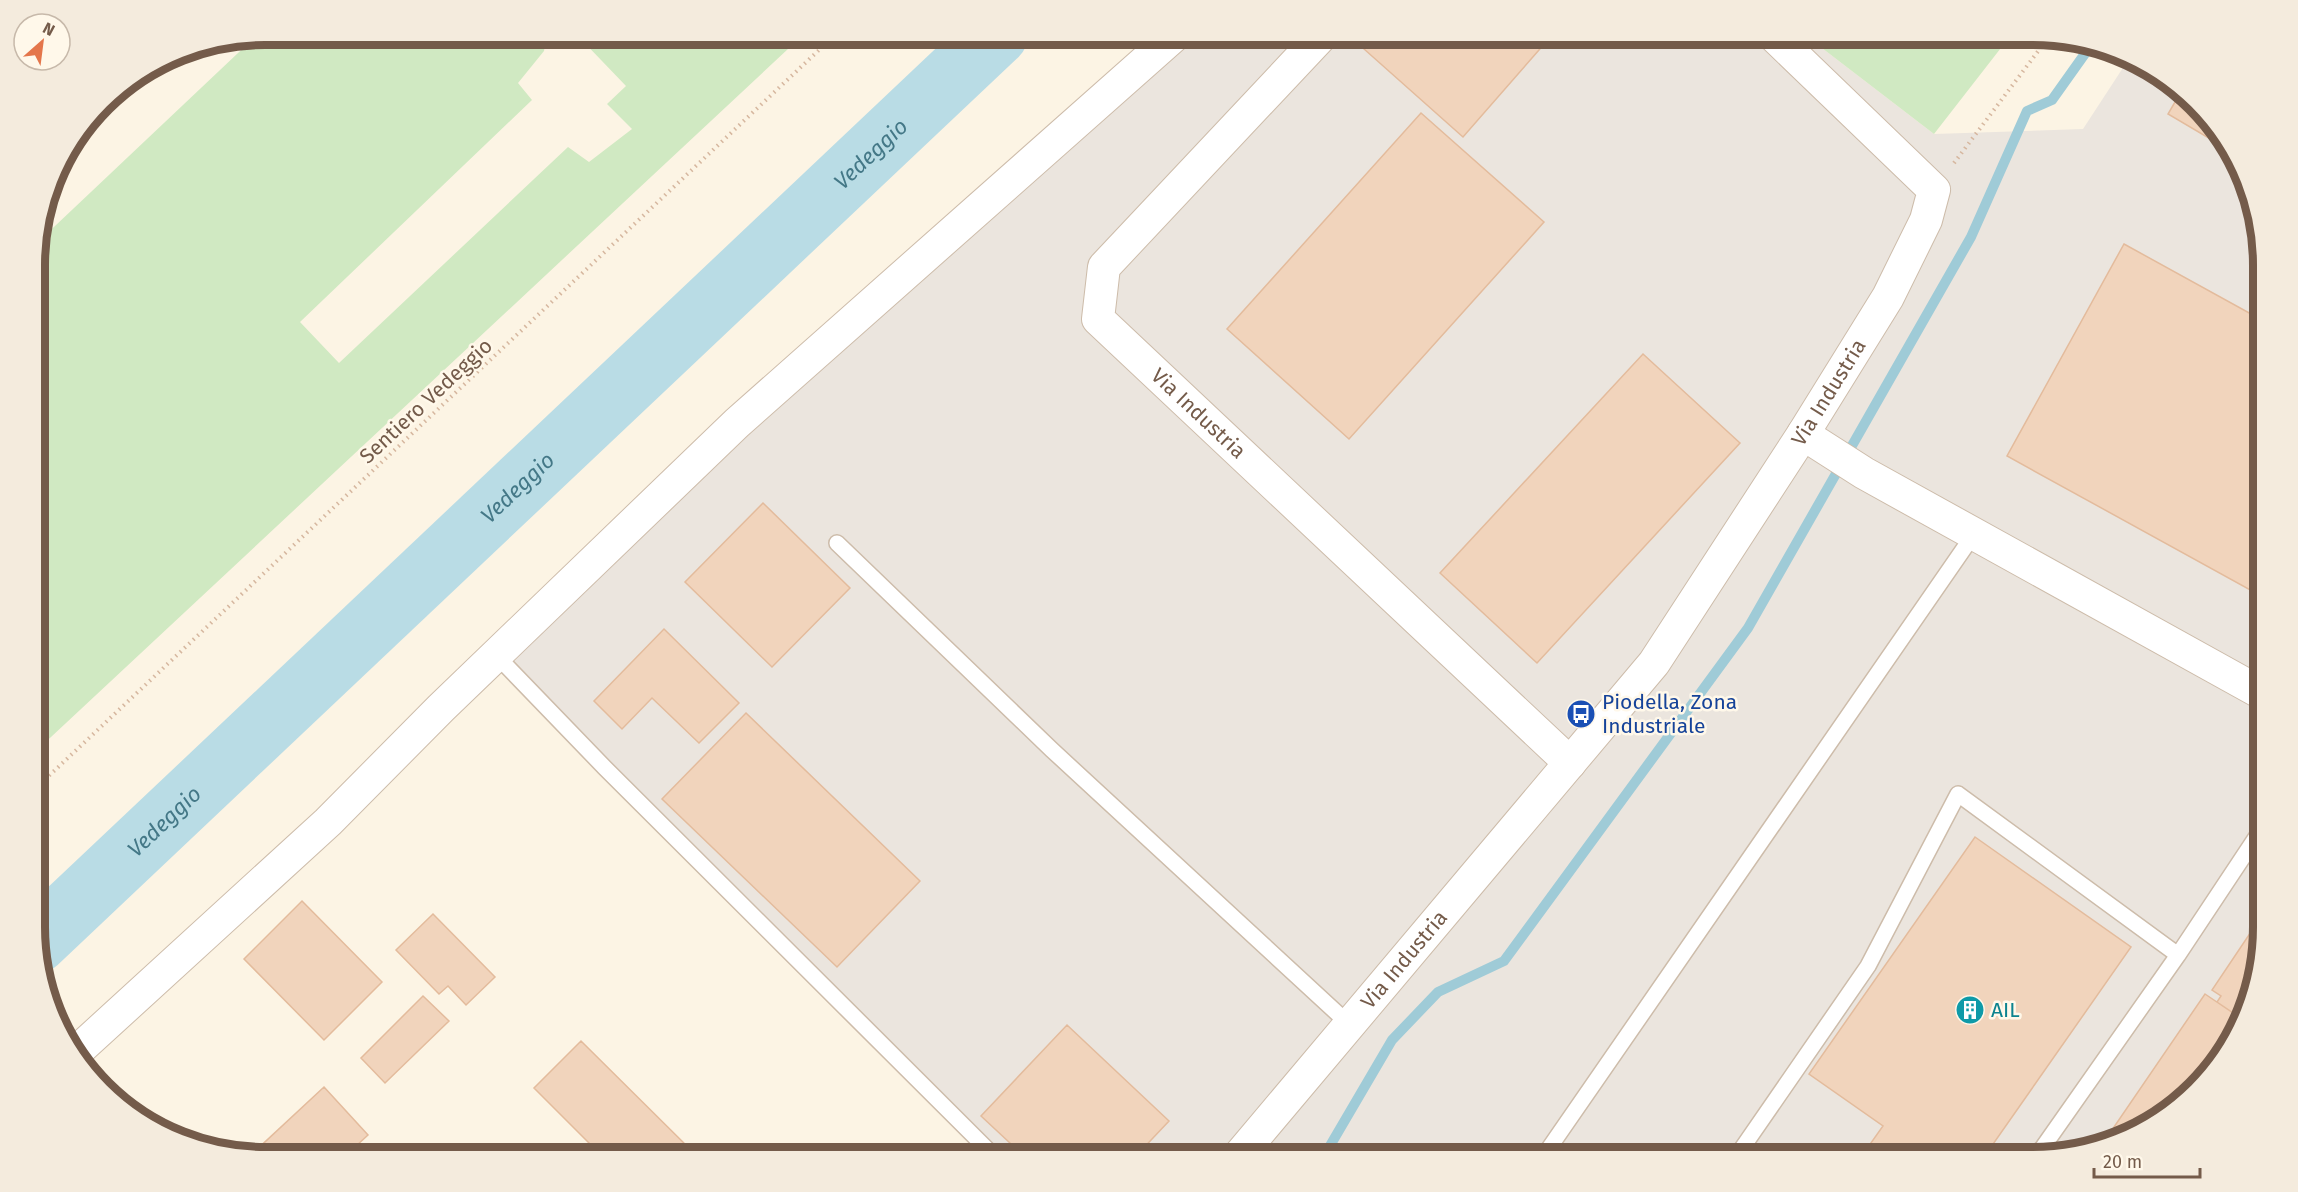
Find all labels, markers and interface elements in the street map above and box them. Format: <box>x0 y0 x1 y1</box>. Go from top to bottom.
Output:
north arrow <box>12 12 72 72</box>
text: N <box>40 18 58 40</box>
water label: Vedeggio <box>828 113 913 195</box>
street label: Sentiero Vedeggio <box>354 333 498 469</box>
street label: Via Industria <box>1786 334 1872 451</box>
street label: Via Industria <box>1146 363 1251 464</box>
water label: Vedeggio <box>475 447 560 529</box>
place label: Piodella, Zona Industriale <box>1602 689 1737 739</box>
bus stop icon: Piodella, Zona Industriale <box>1565 698 1597 730</box>
water label: Vedeggio <box>122 780 207 863</box>
street label: Via Industria <box>1355 905 1453 1014</box>
building icon: AIL <box>1954 994 1986 1026</box>
place label: AIL <box>1991 997 2020 1023</box>
scale bar <box>2094 1141 2200 1179</box>
text: 20 m <box>2103 1151 2142 1173</box>

